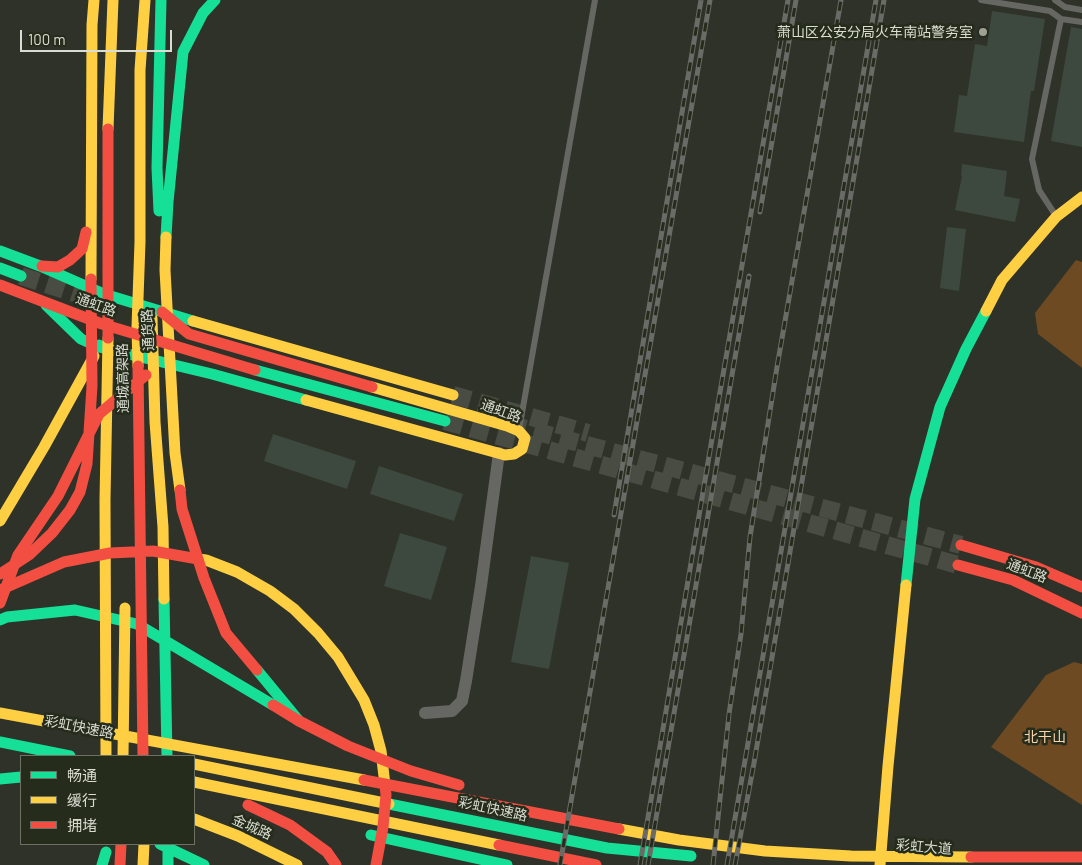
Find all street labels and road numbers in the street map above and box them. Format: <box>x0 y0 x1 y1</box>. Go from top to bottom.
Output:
street label: 通虹路 <box>73 290 119 320</box>
street label: 通货路 <box>139 309 157 351</box>
street label: 通城高架路 <box>114 343 132 413</box>
street label: 通虹路 <box>478 396 524 426</box>
street label: 通虹路 <box>1004 556 1050 586</box>
street label: 彩虹快速路 <box>43 712 115 742</box>
street label: 彩虹快速路 <box>457 794 529 824</box>
street label: 金城路 <box>229 811 275 843</box>
street label: 彩虹大道 <box>895 836 953 858</box>

